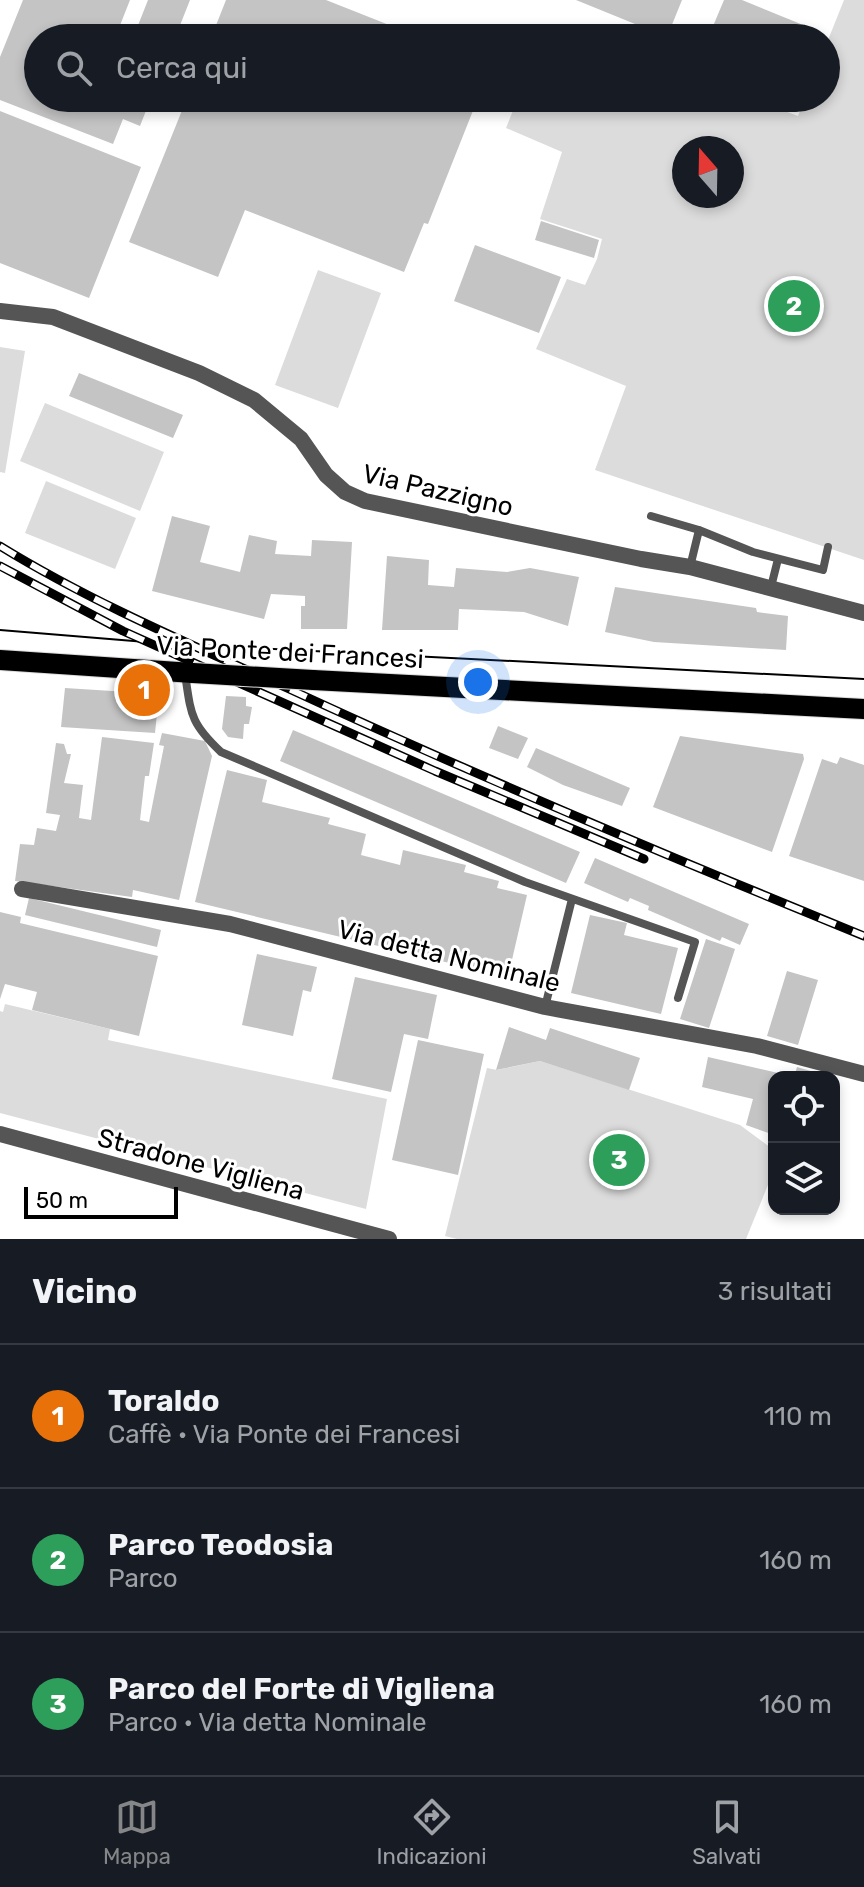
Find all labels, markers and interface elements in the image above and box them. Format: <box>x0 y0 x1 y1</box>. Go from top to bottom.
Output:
search box <box>24 24 840 112</box>
icon: search <box>52 46 96 90</box>
text: Cerca qui <box>116 50 248 86</box>
north arrow <box>672 136 744 208</box>
pin: 2 <box>768 276 820 336</box>
street label: Via Pazzigno <box>360 458 516 523</box>
street label: Via Ponte dei Francesi <box>155 630 425 675</box>
pin: 1 <box>118 660 170 720</box>
your location <box>458 662 498 702</box>
street label: Via detta Nominale <box>334 914 563 999</box>
map controls <box>768 1071 840 1215</box>
button: locate <box>768 1071 840 1143</box>
street label: Stradone Vigliena <box>94 1122 308 1207</box>
pin: 3 <box>593 1130 645 1190</box>
button: layers <box>768 1143 840 1215</box>
scale bar <box>24 1183 178 1219</box>
text: 50 m <box>36 1187 88 1214</box>
text: Vicino <box>32 1271 137 1312</box>
text: 3 risultati <box>718 1276 832 1307</box>
text: Toraldo <box>108 1383 219 1419</box>
text: 1 <box>52 1401 64 1432</box>
text: 110 m <box>764 1401 832 1432</box>
text: Caffè · Via Ponte dei Francesi <box>108 1419 460 1450</box>
text: Parco Teodosia <box>108 1527 333 1563</box>
text: 2 <box>50 1545 66 1576</box>
text: 160 m <box>759 1545 832 1576</box>
text: Parco <box>108 1563 178 1594</box>
text: Parco del Forte di Vigliena <box>108 1671 495 1707</box>
text: 3 <box>49 1689 67 1720</box>
text: 160 m <box>759 1689 832 1720</box>
text: Parco · Via detta Nominale <box>108 1707 427 1738</box>
tab: Mappa <box>103 1795 171 1870</box>
tab: Indicazioni <box>377 1795 486 1870</box>
tab: Salvati <box>692 1795 761 1870</box>

